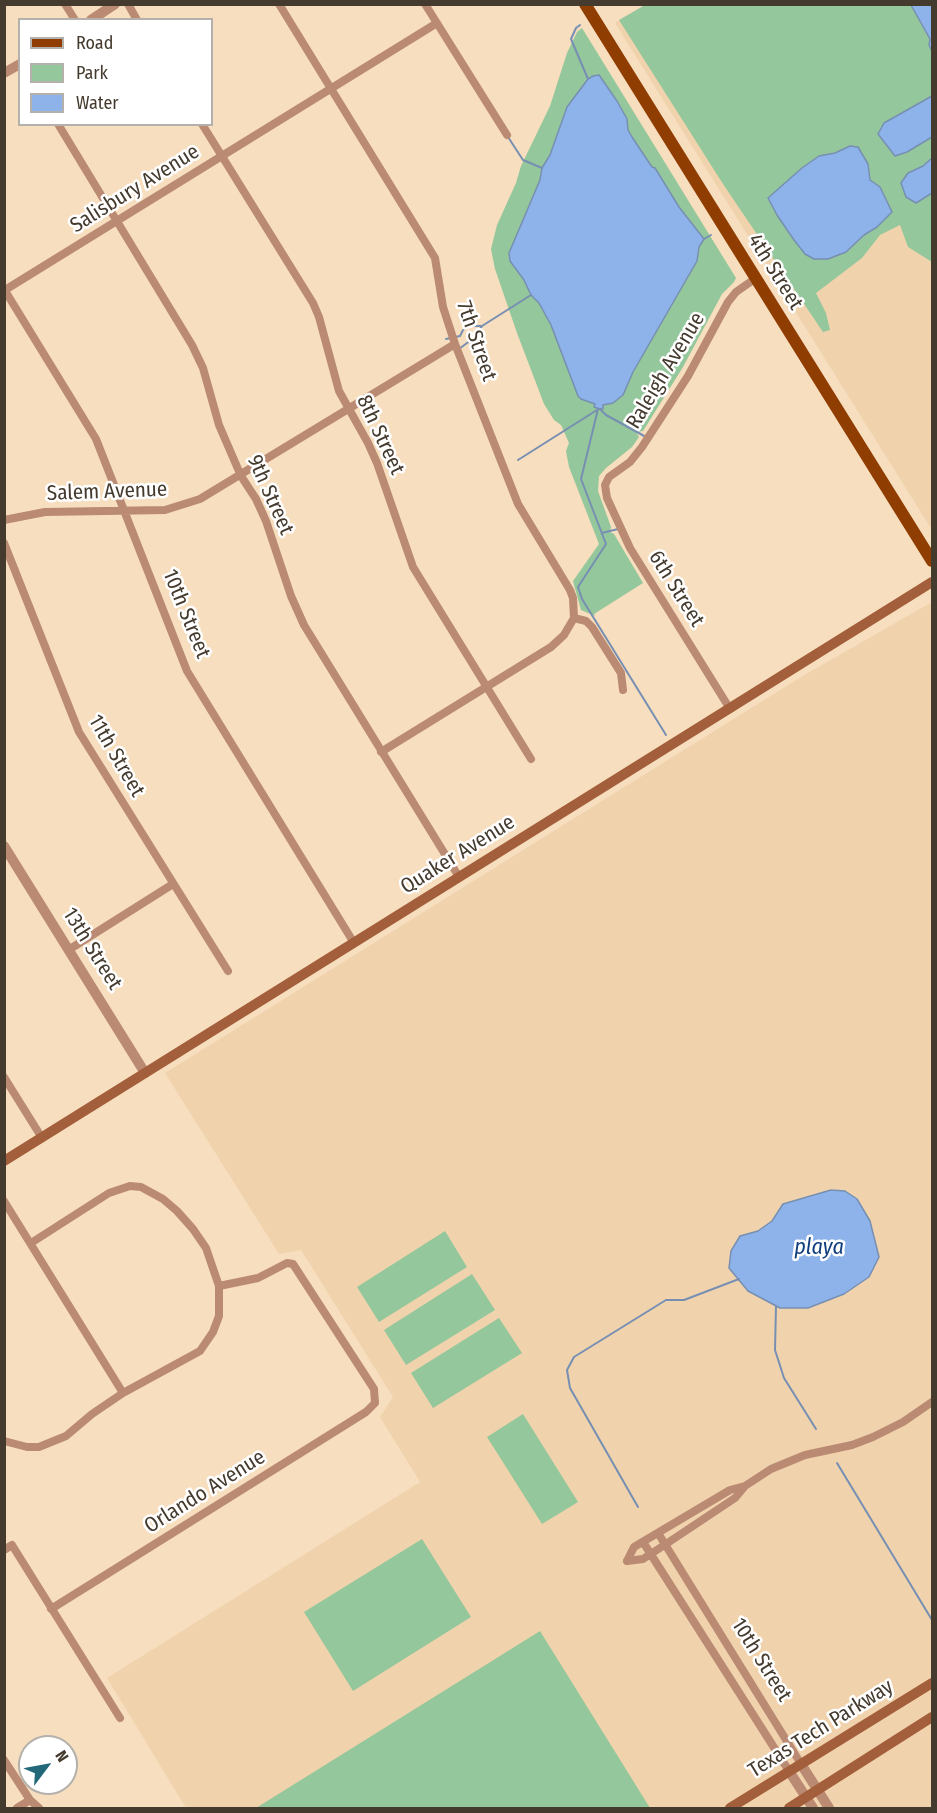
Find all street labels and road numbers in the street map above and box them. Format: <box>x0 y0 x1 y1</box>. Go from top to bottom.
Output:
street label: Salisbury Avenue <box>66 139 204 239</box>
street label: 4th Street <box>742 229 808 315</box>
street label: 7th Street <box>451 298 501 384</box>
street label: Raleigh Avenue <box>621 308 711 434</box>
street label: 8th Street <box>351 391 409 479</box>
street label: 9th Street <box>241 451 299 539</box>
street label: Salem Avenue <box>46 477 168 507</box>
street label: 6th Street <box>643 546 709 632</box>
street label: 10th Street <box>157 566 215 662</box>
street label: 11th Street <box>82 710 150 802</box>
street label: Quaker Avenue <box>396 810 520 900</box>
street label: 13th Street <box>57 903 127 995</box>
street label: Orlando Avenue <box>140 1445 270 1539</box>
street label: 10th Street <box>726 1614 796 1706</box>
street label: Texas Tech Parkway <box>744 1674 898 1784</box>

